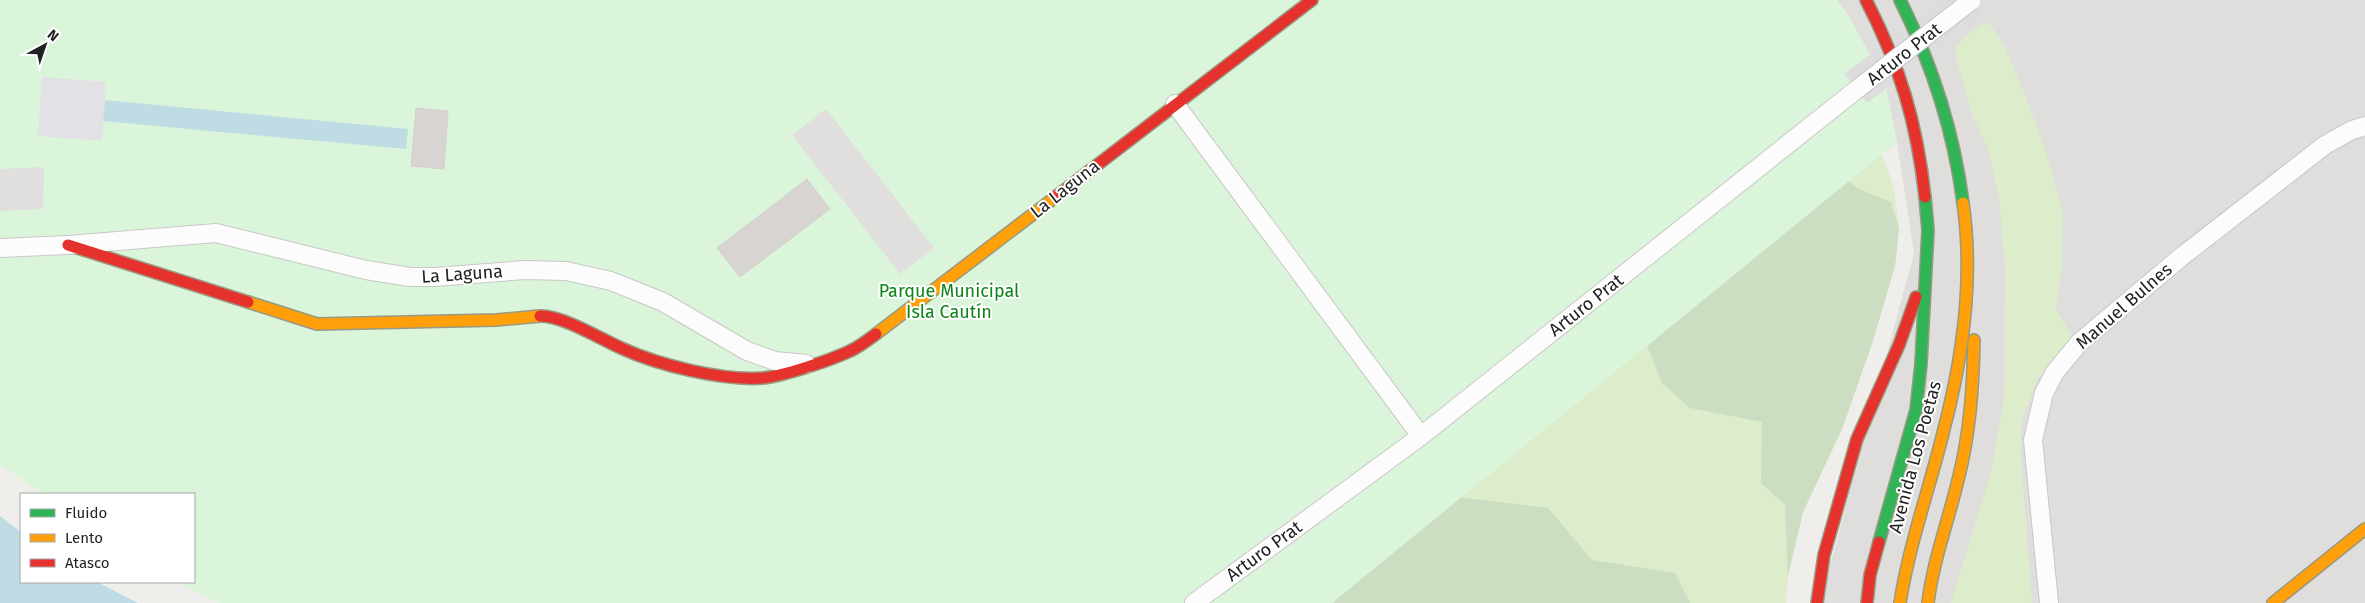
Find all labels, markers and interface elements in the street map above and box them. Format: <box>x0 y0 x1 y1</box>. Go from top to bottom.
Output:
street label: Arturo Prat <box>1862 18 1946 90</box>
north arrow <box>20 20 70 70</box>
text: N <box>44 26 62 45</box>
street label: La Laguna <box>1026 155 1104 223</box>
street label: Manuel Bulnes <box>2071 258 2177 354</box>
street label: La Laguna <box>420 260 504 288</box>
street label: Arturo Prat <box>1544 269 1628 341</box>
park label: Parque Municipal Isla Cautín <box>879 280 1019 323</box>
street label: Avenida Los Poetas <box>1884 378 1946 536</box>
legend <box>20 493 195 583</box>
text: Fluido <box>65 504 107 522</box>
street label: Arturo Prat <box>1222 516 1307 586</box>
text: Lento <box>65 529 103 547</box>
text: Atasco <box>65 554 110 572</box>

